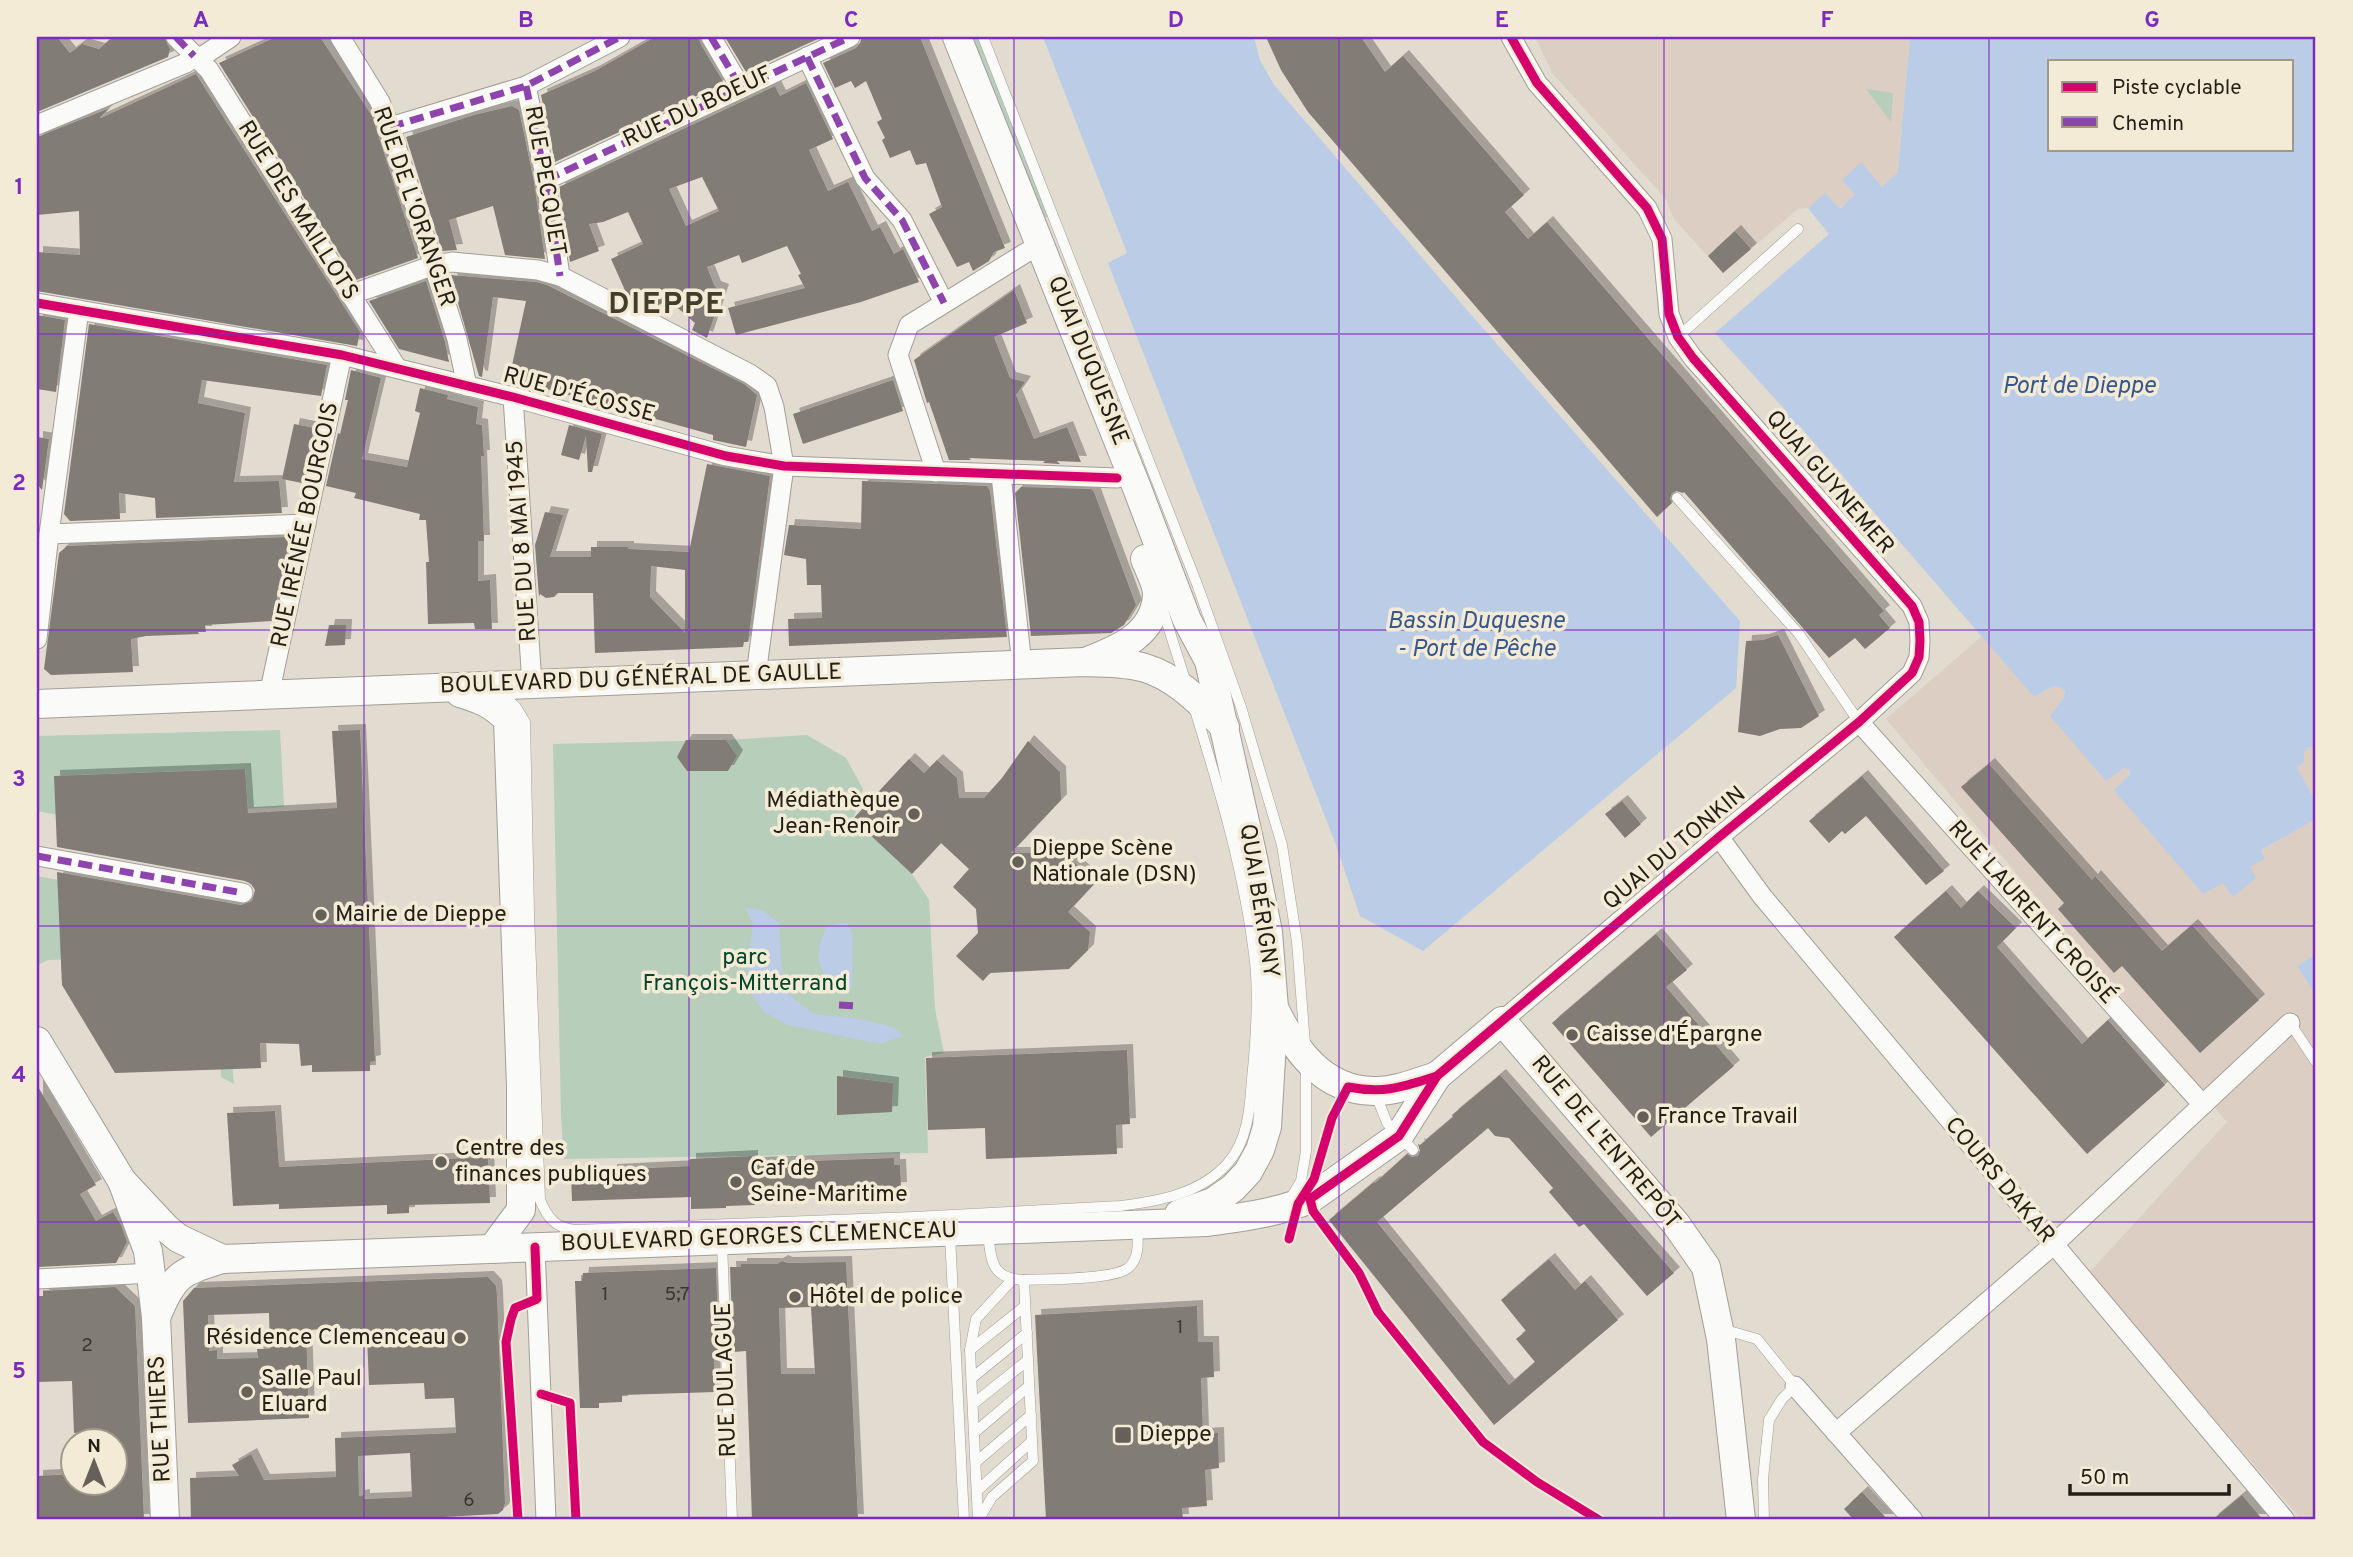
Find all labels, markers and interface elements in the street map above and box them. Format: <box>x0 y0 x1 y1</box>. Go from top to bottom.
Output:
text: A <box>193 7 209 36</box>
text: B <box>518 7 534 36</box>
text: C <box>844 7 858 36</box>
text: D <box>1168 7 1184 36</box>
text: E <box>1495 7 1509 36</box>
text: F <box>1820 7 1834 36</box>
text: G <box>2144 7 2160 36</box>
legend <box>2048 60 2294 150</box>
street label: RUE DU BOEUF <box>619 61 777 155</box>
text: Piste cyclable <box>2112 75 2242 102</box>
street label: RUE DE L'ORANGER <box>365 103 461 311</box>
street label: RUE PECQUET <box>517 104 571 258</box>
text: Chemin <box>2112 111 2184 138</box>
street label: RUE DES MAILLOTS <box>230 116 364 306</box>
text: 1 <box>14 174 24 203</box>
street label: QUAI DUQUESNE <box>1040 272 1134 450</box>
district label: DIEPPE <box>608 287 726 324</box>
street label: RUE D'ÉCOSSE <box>500 361 659 430</box>
water label: Port de Dieppe <box>2002 372 2156 402</box>
street label: RUE IRÉNÉE BOURGOIS <box>265 400 346 650</box>
street label: QUAI GUYNEMER <box>1758 405 1900 561</box>
street label: RUE DU 8 MAI 1945 <box>501 439 545 643</box>
text: 2 <box>12 470 26 499</box>
water label: Bassin Duquesne - Port de Pêche <box>1387 607 1565 665</box>
street label: BOULEVARD DU GÉNÉRAL DE GAULLE <box>439 657 843 702</box>
text: 3 <box>12 766 26 795</box>
street label: QUAI DU TONKIN <box>1598 781 1752 917</box>
place label: Médiathèque Jean-Renoir <box>766 787 900 842</box>
marker: Médiathèque Jean-Renoir <box>906 806 922 822</box>
street label: RUE LAURENT CROISÉ <box>1941 814 2122 1011</box>
street label: QUAI BÉRIGNY <box>1232 822 1285 980</box>
place label: Dieppe Scène Nationale (DSN) <box>1032 835 1197 890</box>
marker: Dieppe Scène Nationale (DSN) <box>1010 854 1026 870</box>
place label: Mairie de Dieppe <box>335 901 507 930</box>
marker: Mairie de Dieppe <box>313 907 329 923</box>
park label: parc François-Mitterrand <box>642 944 848 999</box>
place label: Caisse d'Épargne <box>1586 1020 1762 1050</box>
marker: Caisse d'Épargne <box>1564 1027 1580 1043</box>
street label: RUE DE L'ENTREPÔT <box>1524 1049 1688 1236</box>
text: 4 <box>12 1062 26 1091</box>
place label: France Travail <box>1657 1103 1798 1132</box>
marker: France Travail <box>1635 1109 1651 1125</box>
street label: COURS DAKAR <box>1938 1112 2060 1250</box>
place label: Centre des finances publiques <box>455 1135 647 1190</box>
marker: Centre des finances publiques <box>433 1154 449 1170</box>
place label: Caf de Seine-Maritime <box>750 1155 908 1210</box>
marker: Caf de Seine-Maritime <box>728 1174 744 1190</box>
street label: BOULEVARD GEORGES CLEMENCEAU <box>560 1217 958 1259</box>
house number: 1 <box>601 1283 609 1307</box>
house number: 5;7 <box>664 1283 690 1307</box>
place label: Hôtel de police <box>809 1283 963 1312</box>
marker: Hôtel de police <box>787 1289 803 1305</box>
street label: RUE DULAGUE <box>710 1302 744 1458</box>
house number: 1 <box>1176 1316 1184 1340</box>
place label: Résidence Clemenceau <box>206 1324 446 1353</box>
marker: Résidence Clemenceau <box>452 1330 468 1346</box>
house number: 2 <box>81 1334 93 1358</box>
street label: RUE THIERS <box>143 1355 179 1483</box>
text: 5 <box>12 1358 26 1387</box>
place label: Salle Paul Eluard <box>261 1365 362 1420</box>
marker: Salle Paul Eluard <box>239 1384 255 1400</box>
place label: Dieppe <box>1139 1421 1212 1450</box>
marker: Dieppe <box>1113 1425 1133 1445</box>
north arrow <box>60 1428 130 1498</box>
text: N <box>87 1435 101 1459</box>
scale bar <box>2070 1452 2229 1496</box>
text: 50 m <box>2080 1465 2129 1492</box>
house number: 6 <box>463 1489 475 1513</box>

